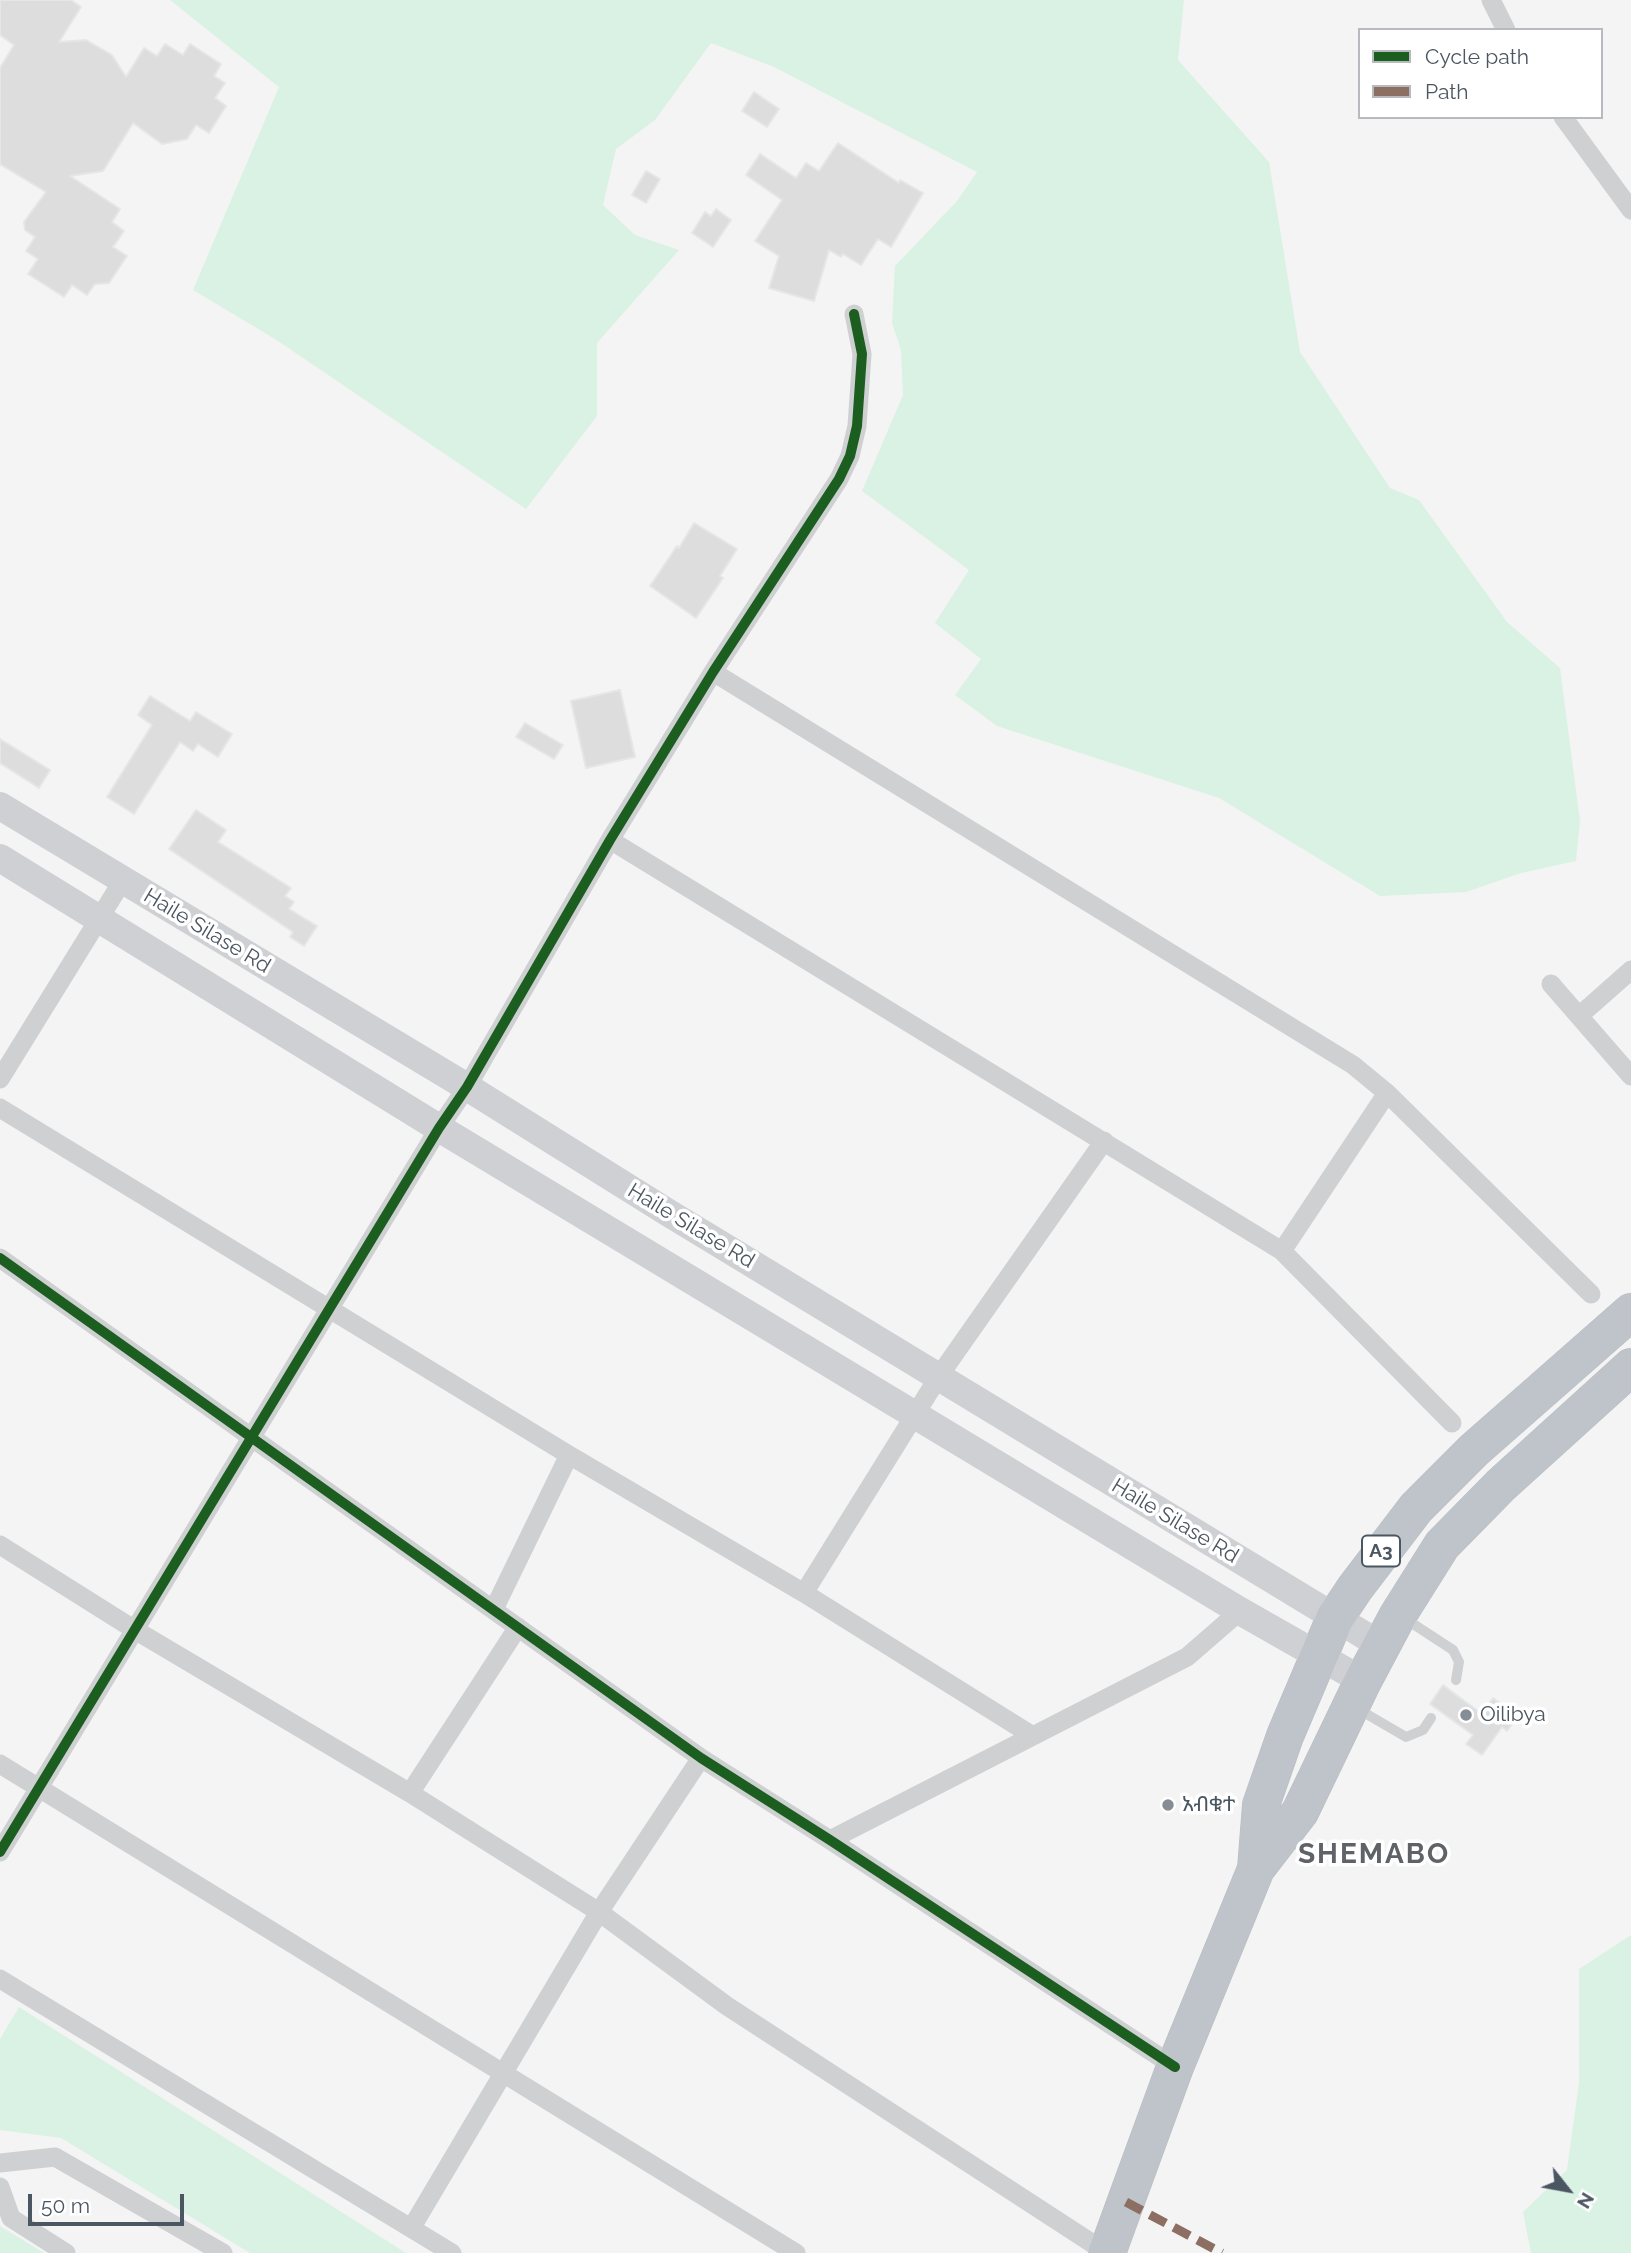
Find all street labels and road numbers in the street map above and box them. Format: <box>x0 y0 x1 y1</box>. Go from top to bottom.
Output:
street label: Haile Silase Rd <box>139 883 275 979</box>
street label: Haile Silase Rd <box>623 1178 759 1274</box>
street label: Haile Silase Rd <box>1107 1473 1243 1569</box>
road number: A3 <box>1362 1536 1400 1567</box>

